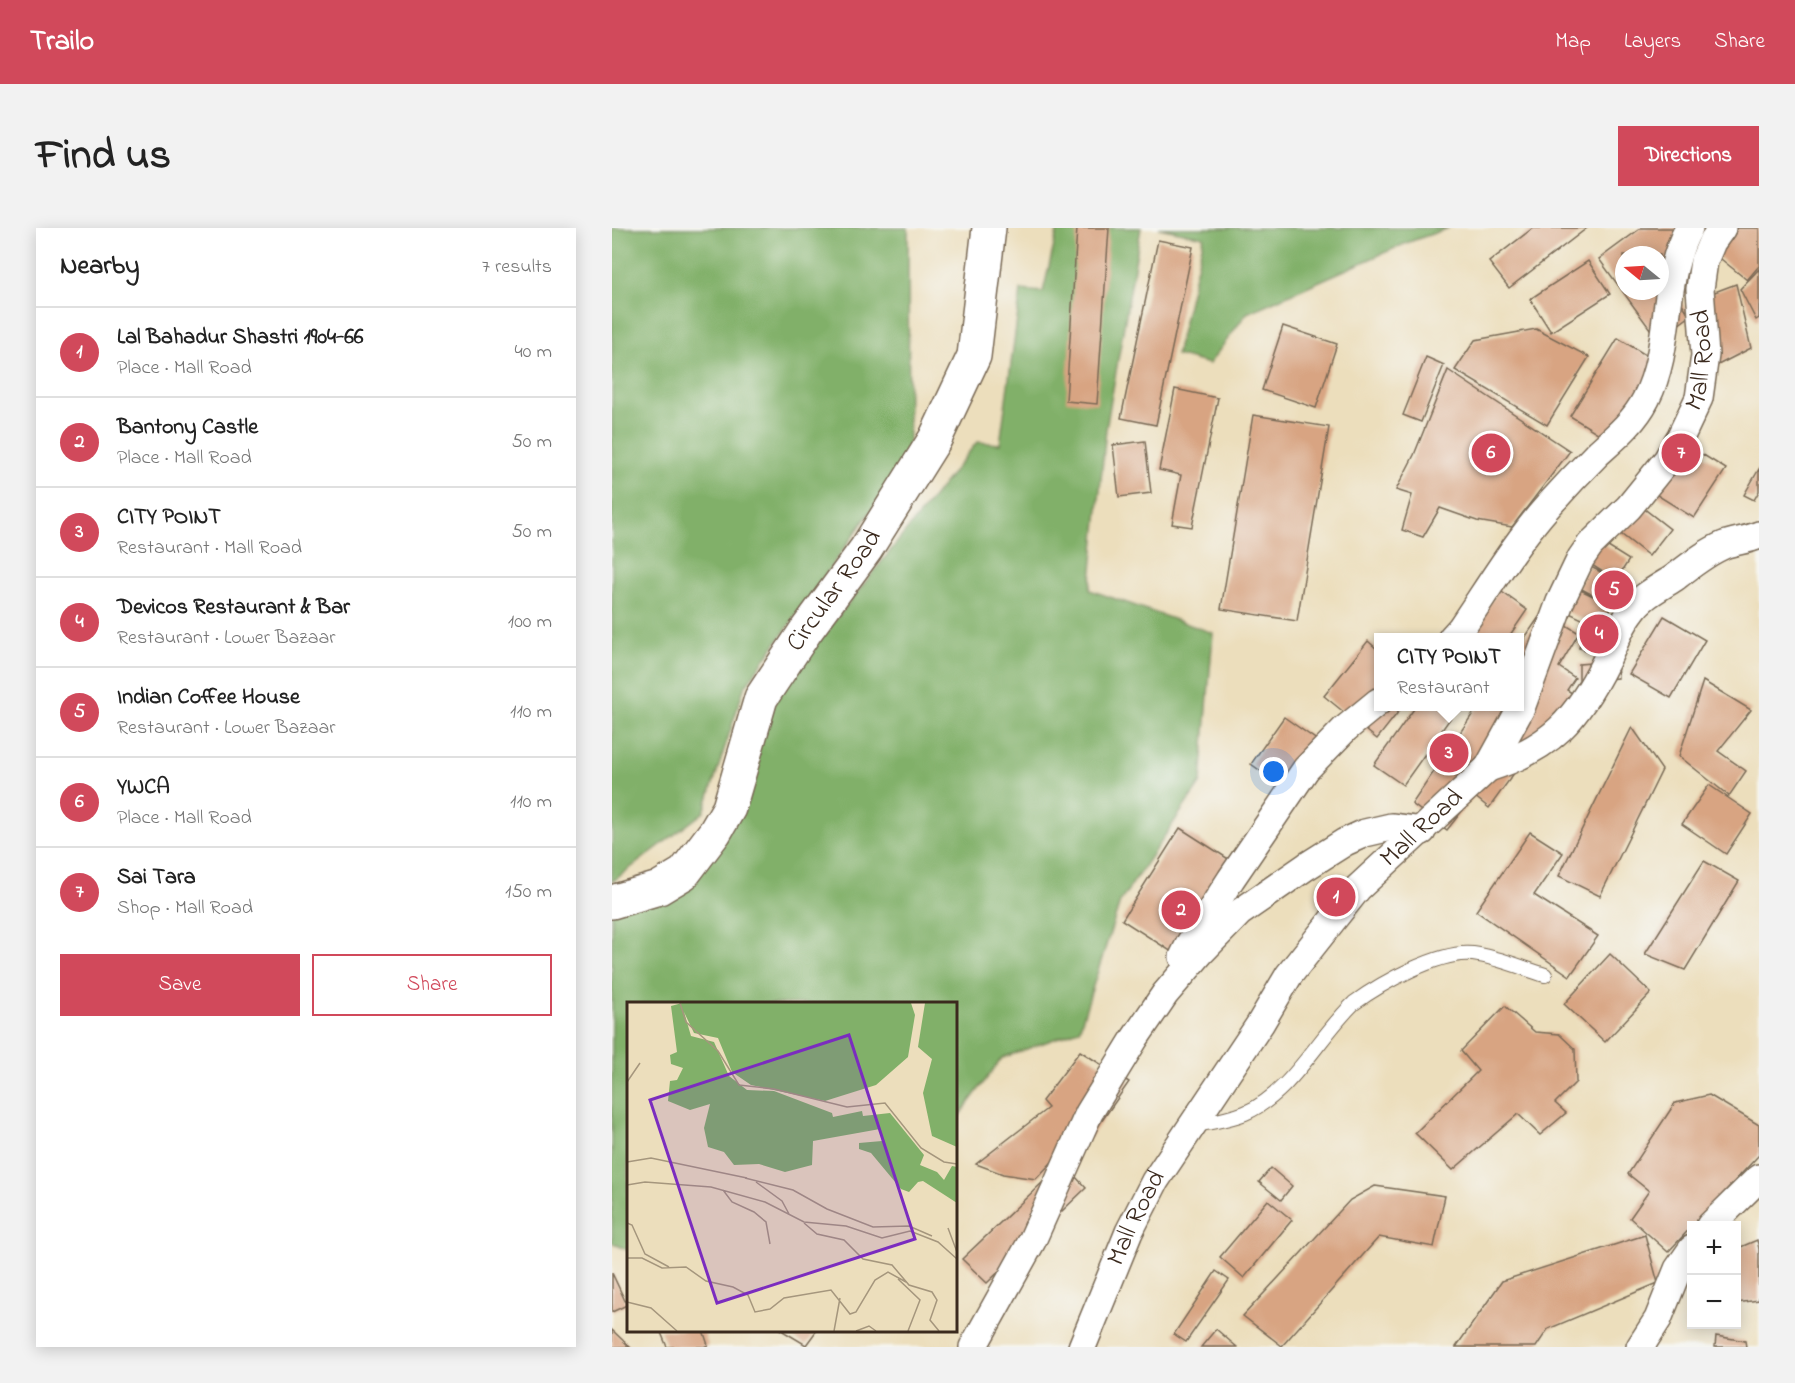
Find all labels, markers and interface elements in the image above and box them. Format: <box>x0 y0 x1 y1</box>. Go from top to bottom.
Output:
text: Trailo <box>30 22 94 63</box>
text: Map <box>1555 27 1591 57</box>
text: Layers <box>1624 27 1681 57</box>
text: Share <box>1714 27 1765 57</box>
text: Find us <box>36 126 171 187</box>
button: Directions <box>1618 126 1759 186</box>
north arrow <box>1615 246 1669 300</box>
text: Nearby <box>60 248 139 286</box>
text: 7 results <box>482 253 552 282</box>
street label: Mall Road <box>1676 308 1724 418</box>
text: Lal Bahadur Shastri 1904-66 <box>117 322 364 354</box>
text: 1 <box>76 338 83 367</box>
text: 40 m <box>515 338 552 367</box>
text: Place · Mall Road <box>117 354 252 383</box>
text: Bantony Castle <box>117 412 258 444</box>
text: 2 <box>75 428 84 457</box>
text: 50 m <box>511 428 552 457</box>
pin: 6 <box>1472 430 1510 476</box>
pin: 7 <box>1662 430 1700 476</box>
text: Place · Mall Road <box>117 444 252 473</box>
text: CITY POINT <box>117 502 221 534</box>
text: 3 <box>75 518 84 547</box>
text: 50 m <box>511 518 552 547</box>
street label: Circular Road <box>778 522 893 660</box>
text: Restaurant · Mall Road <box>117 534 302 563</box>
pin: 5 <box>1594 568 1634 613</box>
text: Devicos Restaurant & Bar <box>117 592 350 624</box>
text: 4 <box>75 608 84 637</box>
text: 100 m <box>508 608 552 637</box>
pin: 4 <box>1580 612 1618 656</box>
text: Restaurant · Lower Bazaar <box>117 624 335 653</box>
popup <box>1374 633 1524 711</box>
text: CITY POINT <box>1397 642 1501 674</box>
text: Restaurant <box>1397 674 1490 703</box>
text: Indian Coffee House <box>117 682 300 714</box>
text: 5 <box>74 698 85 727</box>
text: 110 m <box>510 698 552 727</box>
text: Restaurant · Lower Bazaar <box>117 714 335 743</box>
pin: 3 <box>1430 730 1468 776</box>
your location <box>1259 757 1288 786</box>
text: YWCA <box>117 772 170 804</box>
street label: Mall Road <box>1372 780 1473 877</box>
text: 6 <box>75 788 84 817</box>
text: 110 m <box>510 788 552 817</box>
text: Place · Mall Road <box>117 804 252 833</box>
text: Sai Tara <box>117 862 196 894</box>
pin: 1 <box>1316 874 1356 920</box>
text: 7 <box>75 878 84 907</box>
text: 150 m <box>505 878 552 907</box>
pin: 2 <box>1162 888 1200 932</box>
text: Shop · Mall Road <box>117 894 253 923</box>
button: Save <box>60 954 300 1016</box>
button: Share <box>312 954 552 1016</box>
inset map <box>627 1002 957 1332</box>
street label: Mall Road <box>1098 1162 1176 1272</box>
map controls <box>1687 1221 1741 1329</box>
button: + <box>1687 1221 1741 1275</box>
button: − <box>1687 1275 1741 1329</box>

